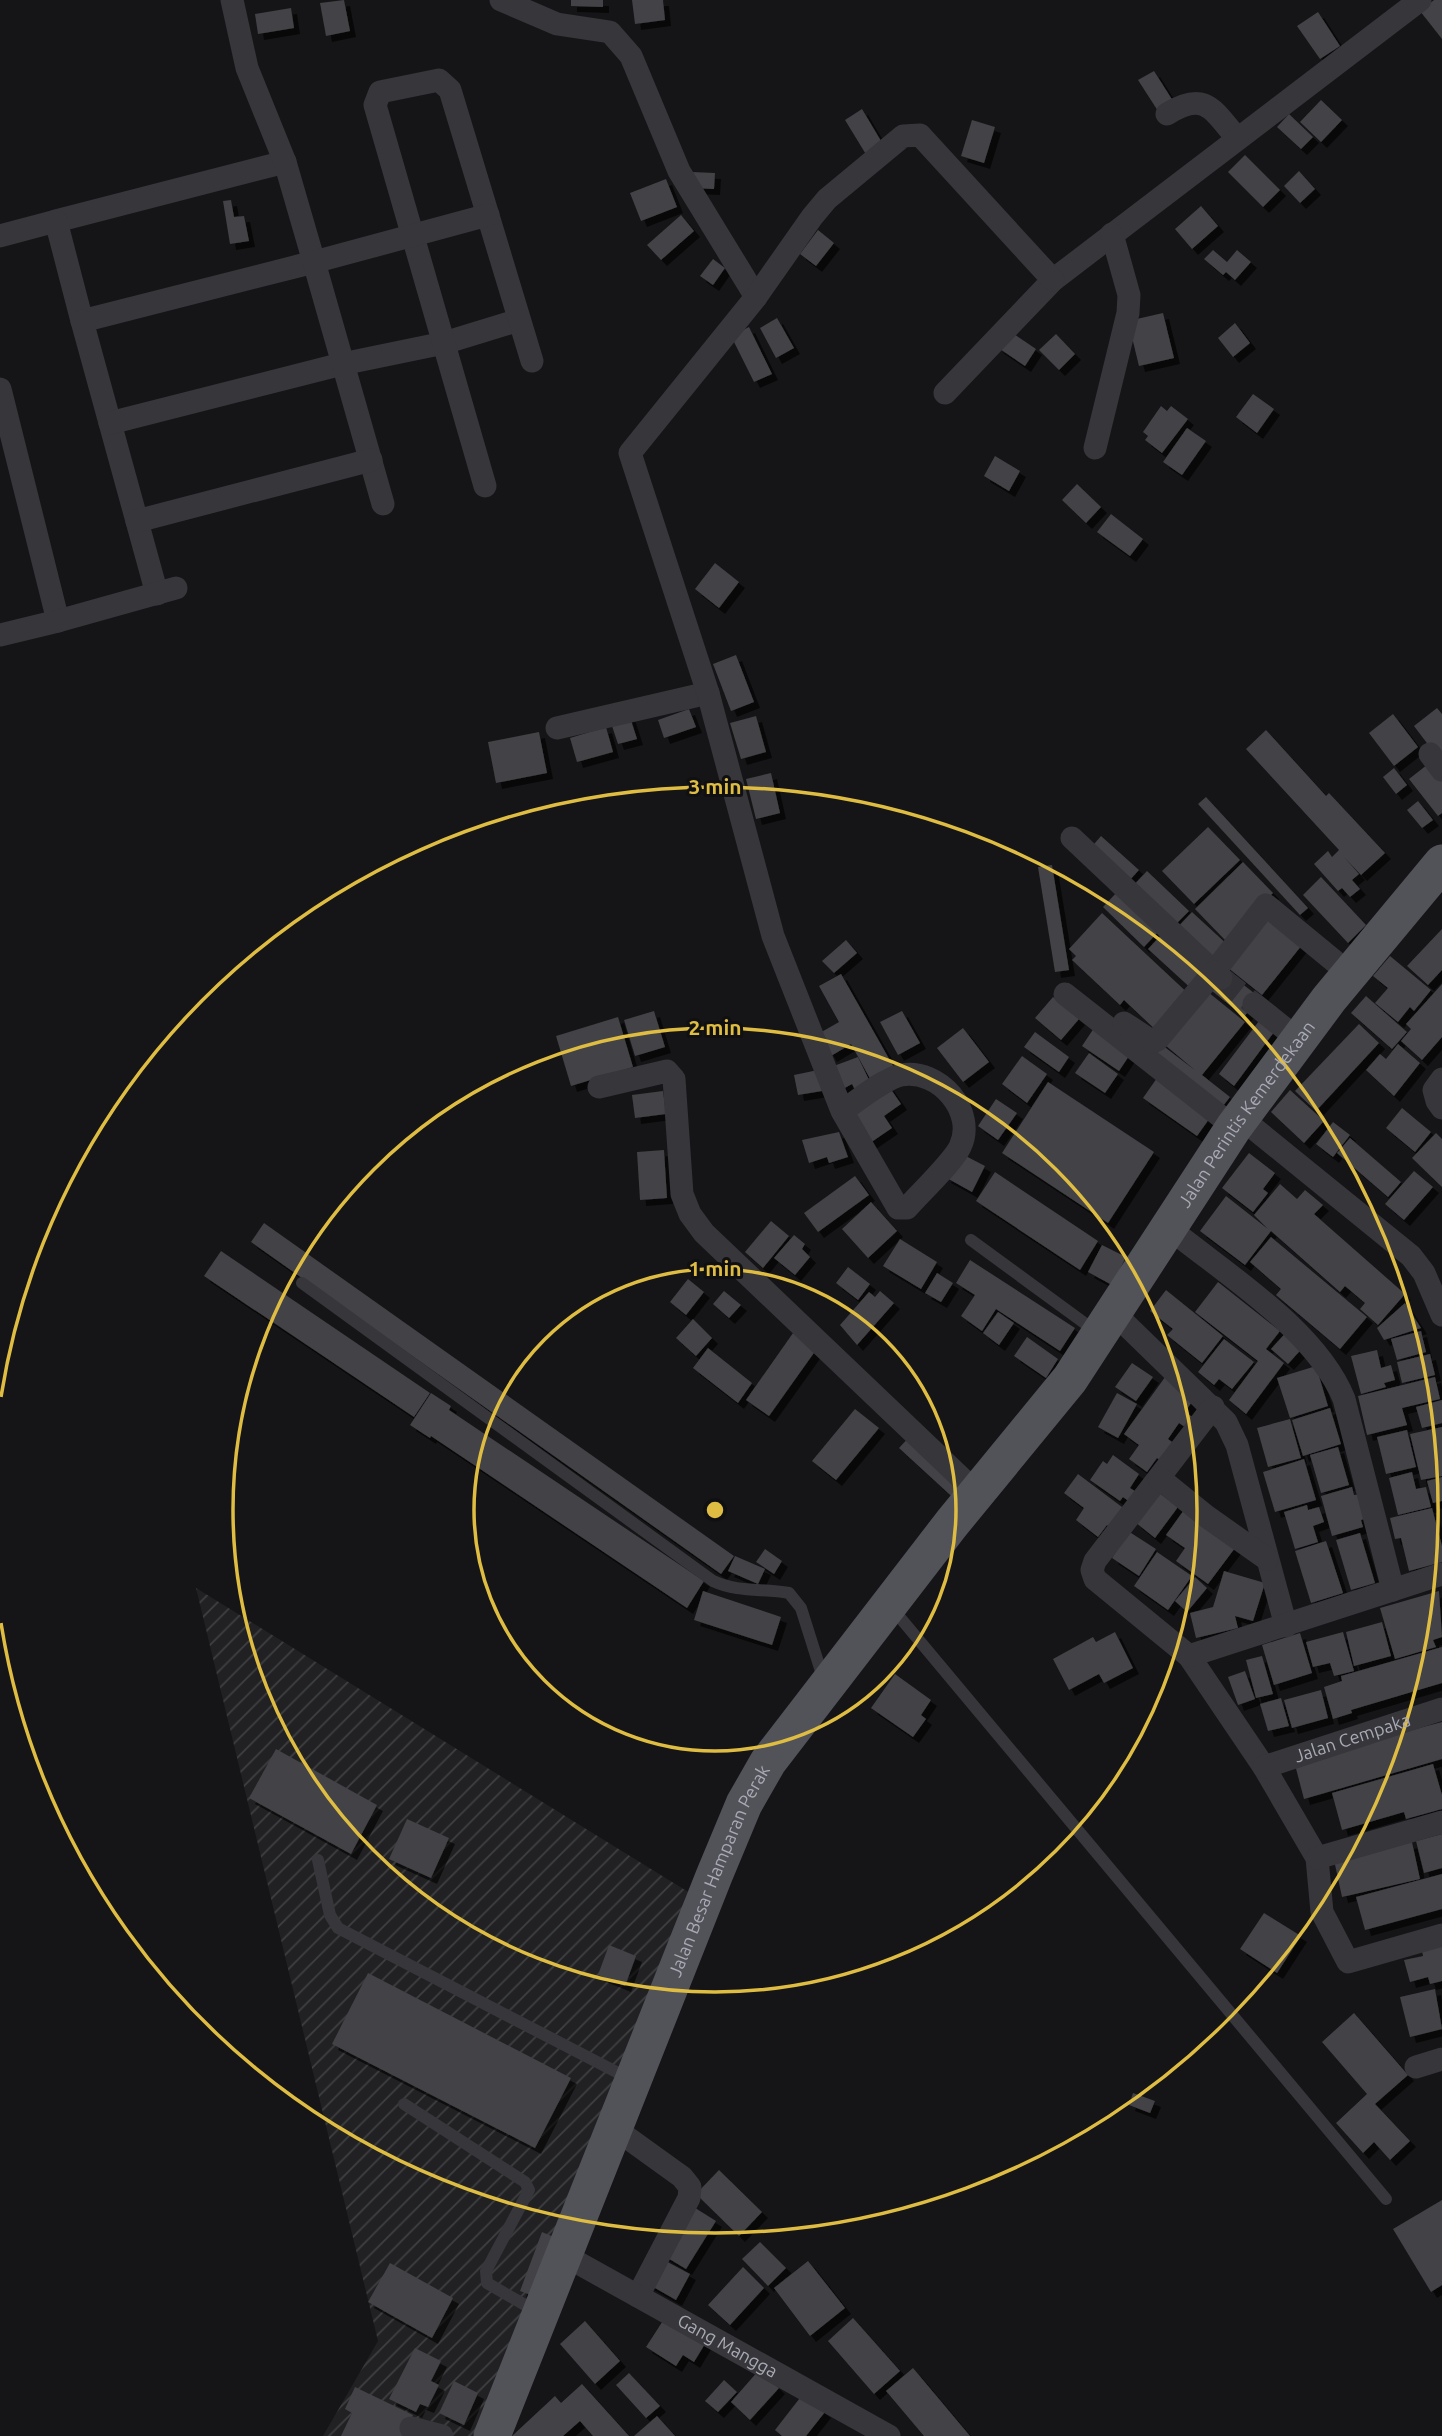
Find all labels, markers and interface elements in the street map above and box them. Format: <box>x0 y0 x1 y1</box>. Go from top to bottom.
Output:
text: 3 min <box>688 774 742 798</box>
text: 2 min <box>688 1015 742 1039</box>
street label: Jalan Perintis Kemerdekaan <box>1174 1017 1318 1211</box>
text: 1 min <box>688 1256 742 1280</box>
centre of rings <box>703 1498 727 1522</box>
street label: Jalan Cempaka <box>1291 1709 1413 1766</box>
street label: Jalan Besar Hamparan Perak <box>664 1761 773 1980</box>
street label: Gang Mangga <box>674 2309 781 2381</box>

